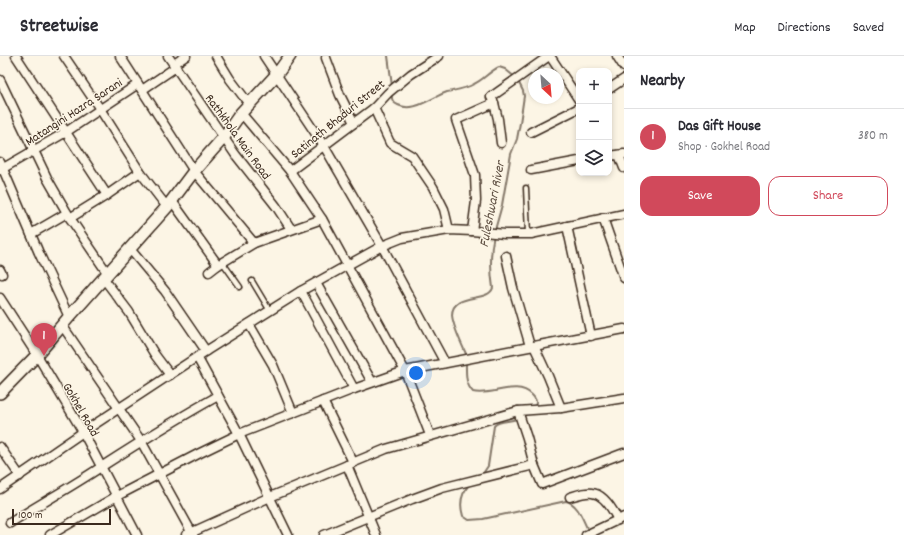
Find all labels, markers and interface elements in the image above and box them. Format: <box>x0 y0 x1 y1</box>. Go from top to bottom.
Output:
text: Streetwise <box>20 14 98 41</box>
text: Map <box>734 18 756 38</box>
text: Directions <box>778 18 831 38</box>
text: Saved <box>853 18 884 38</box>
north arrow <box>528 68 564 104</box>
map controls <box>576 68 612 176</box>
button: + <box>576 68 612 104</box>
text: Nearby <box>640 70 684 94</box>
street label: Matangini Hazra Sarani <box>22 74 127 152</box>
street label: Satinath Bhaduri Street <box>287 76 390 164</box>
street label: Rathkhola Main Road <box>199 91 275 184</box>
button: − <box>576 104 612 140</box>
text: Das Gift House <box>678 116 761 138</box>
text: 1 <box>652 127 654 146</box>
text: 380 m <box>858 127 888 146</box>
text: Shop · Gokhel Road <box>678 138 770 157</box>
button: layers <box>576 140 612 176</box>
water label: Fuleshwari River <box>475 158 511 249</box>
button: Save <box>640 176 760 216</box>
button: Share <box>768 176 888 216</box>
pin: 1 <box>31 323 57 356</box>
your location <box>406 363 426 383</box>
street label: Gokhel Road <box>57 380 103 441</box>
scale bar <box>12 507 111 526</box>
text: 100 m <box>18 508 42 524</box>

